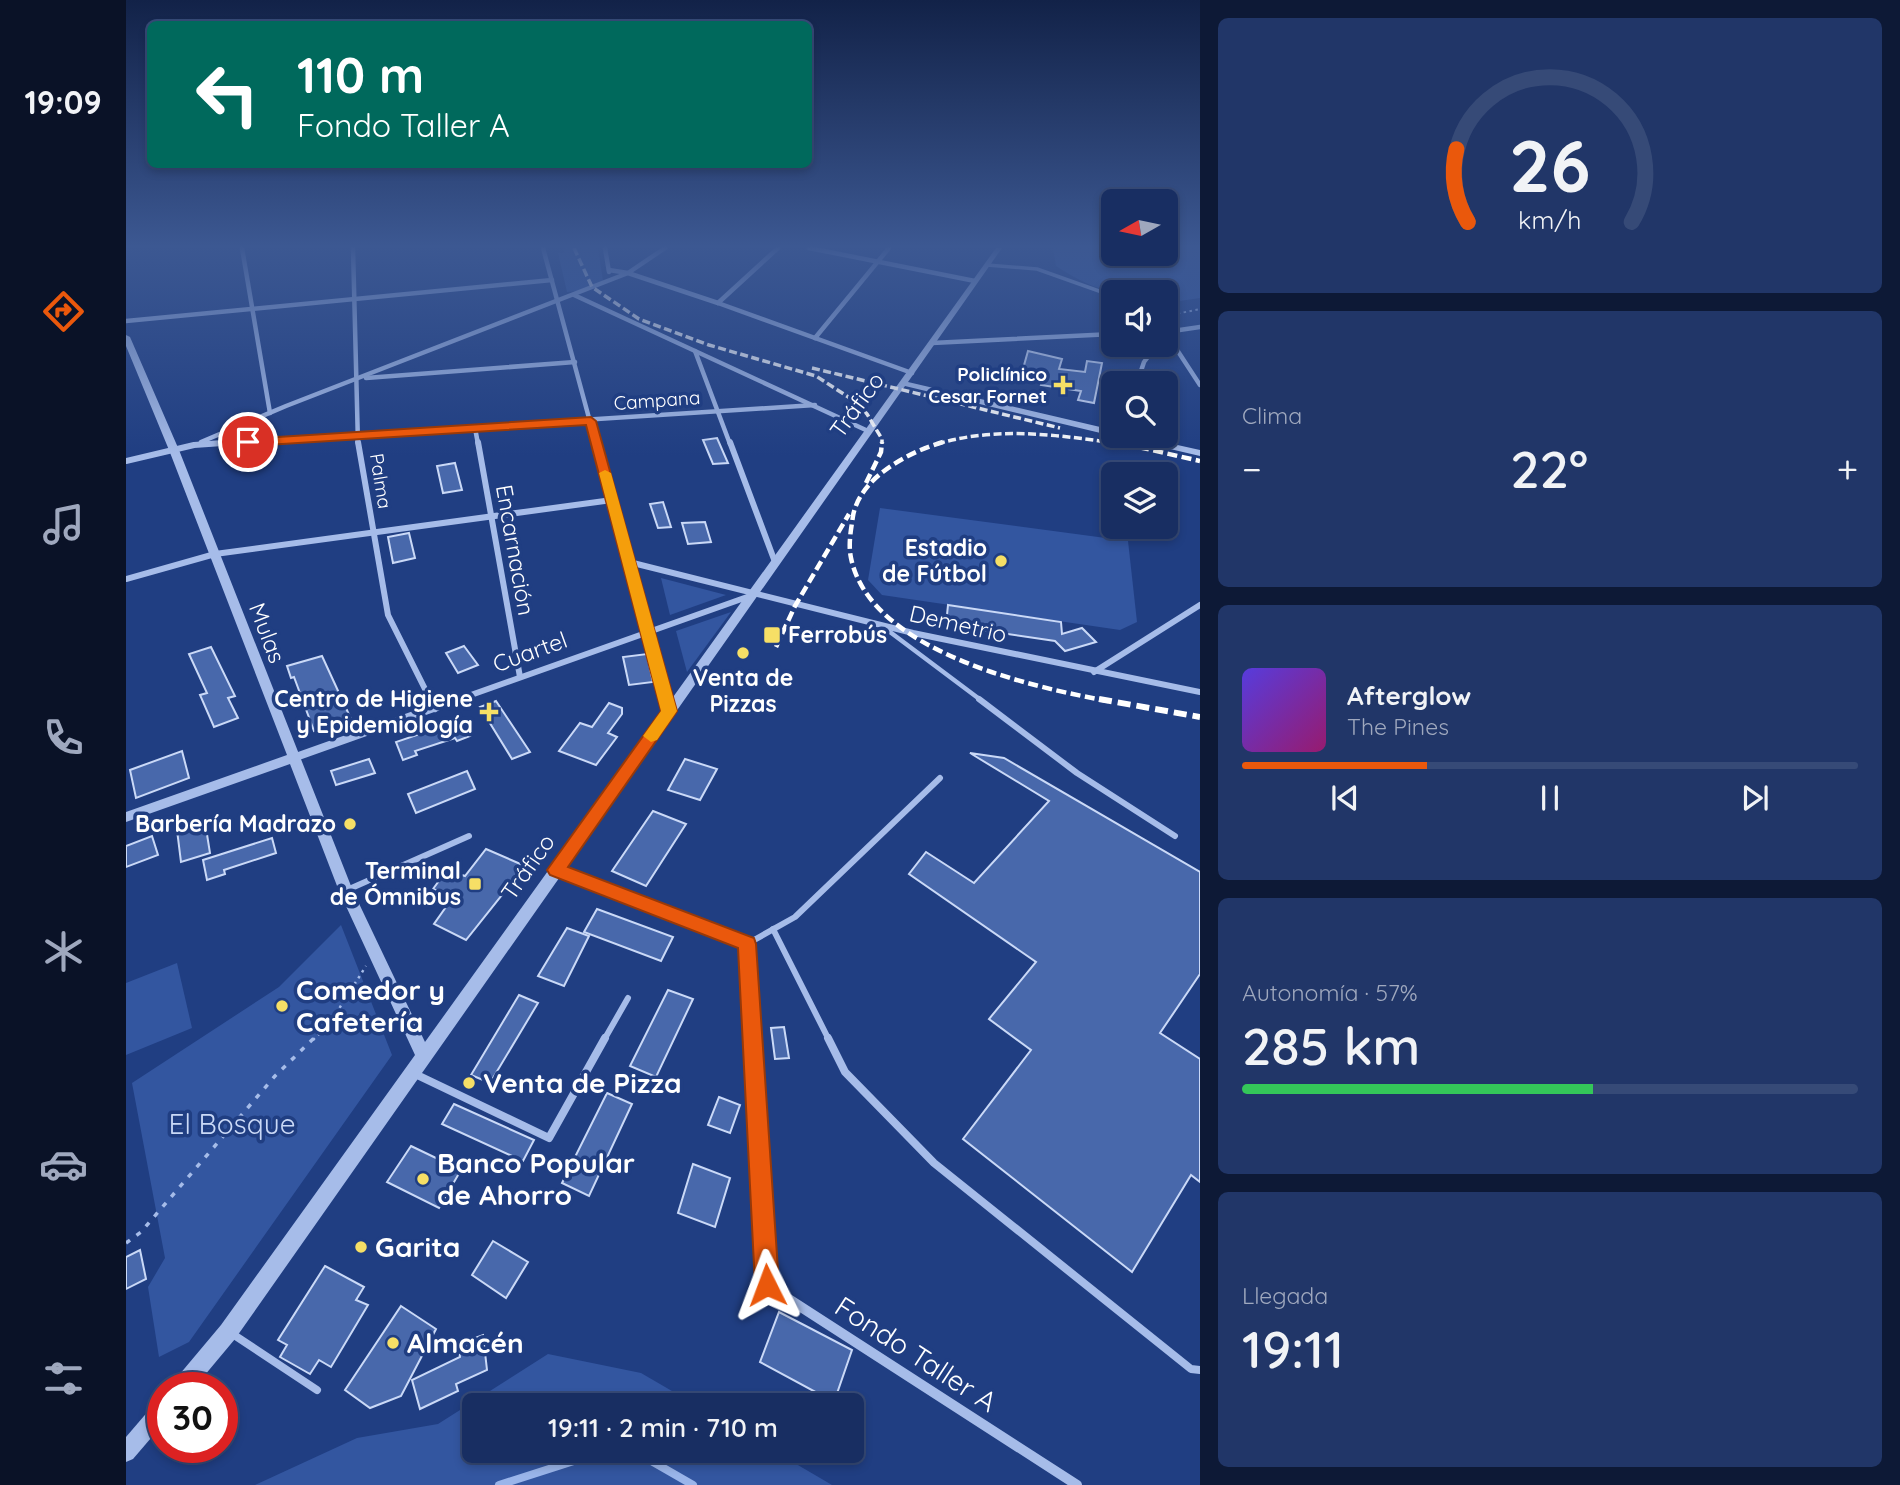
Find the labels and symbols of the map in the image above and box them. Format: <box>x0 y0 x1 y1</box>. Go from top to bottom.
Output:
north arrow <box>1101 189 1178 266</box>
place label: Policlínico Cesar Fornet <box>928 362 1047 408</box>
street label: Tráfico <box>823 366 890 443</box>
marker: Policlínico Cesar Fornet <box>1053 375 1073 395</box>
street label: Campana <box>613 385 701 415</box>
pin <box>218 412 278 472</box>
street label: Palma <box>365 451 397 511</box>
street label: Encarnación <box>490 482 541 618</box>
place label: Estadio de Fútbol <box>882 533 987 588</box>
marker: Estadio de Fútbol <box>993 553 1009 569</box>
street label: Demetrio <box>907 598 1010 649</box>
street label: Mulas <box>243 599 292 667</box>
place label: Ferrobús <box>788 620 887 649</box>
street label: Cuartel <box>489 625 571 678</box>
marker: Ferrobús <box>762 625 782 645</box>
marker: Venta de Pizzas <box>735 645 751 661</box>
place label: Venta de Pizzas <box>693 663 793 718</box>
place label: Centro de Higiene y Epidemiología <box>274 684 473 739</box>
marker: Centro de Higiene y Epidemiología <box>479 702 499 722</box>
place label: Barbería Madrazo <box>135 809 336 838</box>
marker: Barbería Madrazo <box>342 816 358 832</box>
street label: Tráfico <box>494 828 561 905</box>
place label: Terminal de Ómnibus <box>330 856 461 911</box>
marker: Terminal de Ómnibus <box>467 876 483 892</box>
place label: Comedor y Cafetería <box>296 972 445 1039</box>
marker: Comedor y Cafetería <box>274 998 290 1014</box>
place label: Venta de Pizza <box>483 1065 682 1100</box>
marker: Venta de Pizza <box>461 1075 477 1091</box>
park label: El Bosque <box>169 1106 295 1141</box>
place label: Banco Popular de Ahorro <box>437 1145 635 1212</box>
marker: Banco Popular de Ahorro <box>415 1171 431 1187</box>
place label: Garita <box>375 1229 460 1264</box>
marker: Garita <box>353 1239 369 1255</box>
position arrow <box>730 1248 804 1322</box>
street label: Fondo Taller A <box>829 1288 1004 1419</box>
place label: Almacén <box>407 1325 524 1360</box>
marker: Almacén <box>385 1335 401 1351</box>
speed limit sign: 30 <box>147 1372 238 1463</box>

